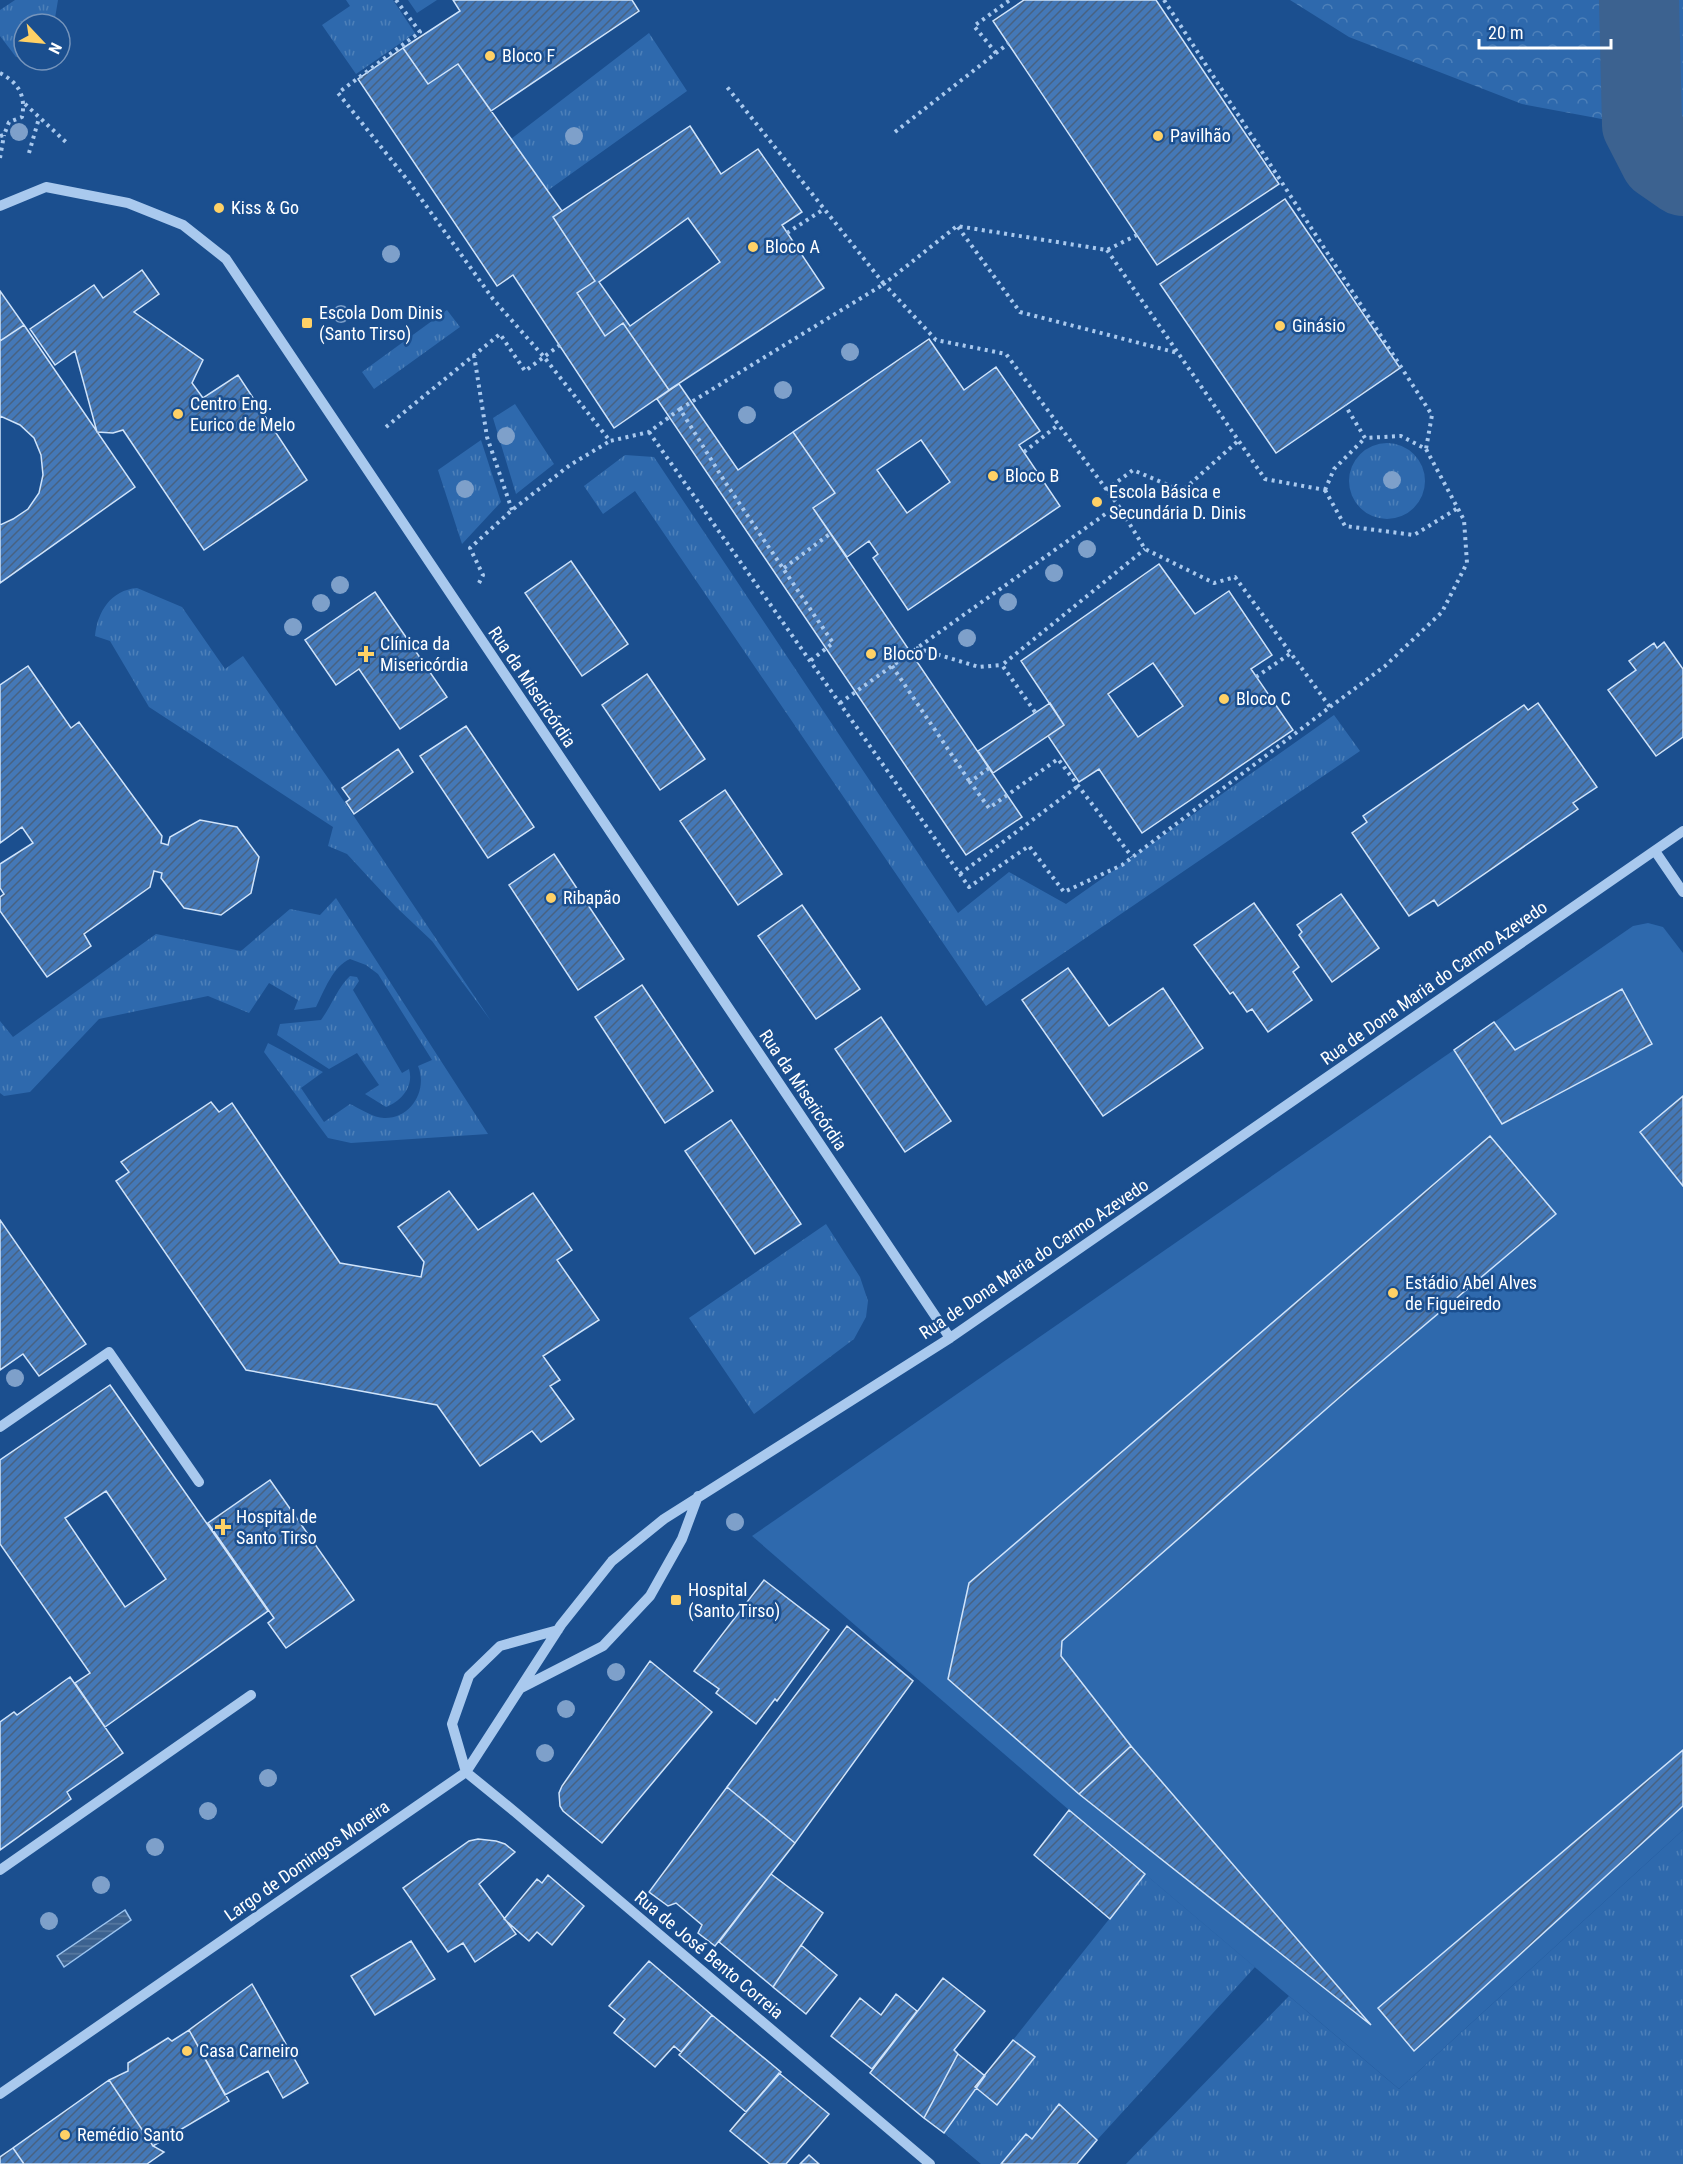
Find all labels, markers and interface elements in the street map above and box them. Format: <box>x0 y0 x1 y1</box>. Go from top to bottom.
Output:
north arrow <box>12 12 72 72</box>
scale bar <box>1479 12 1611 50</box>
text: 20 m <box>1488 22 1523 43</box>
text: N <box>44 40 66 57</box>
place label: Bloco F <box>502 45 555 66</box>
marker: Bloco F <box>483 49 497 63</box>
place label: Pavilhão <box>1170 125 1231 146</box>
marker: Pavilhão <box>1151 129 1165 143</box>
place label: Kiss & Go <box>231 197 299 218</box>
marker: Kiss & Go <box>212 201 226 215</box>
place label: Bloco A <box>765 236 820 257</box>
marker: Bloco A <box>746 240 760 254</box>
place label: Escola Dom Dinis (Santo Tirso) <box>319 302 443 345</box>
place label: Ginásio <box>1292 315 1345 336</box>
marker: Escola Dom Dinis (Santo Tirso) <box>300 316 314 330</box>
marker: Ginásio <box>1273 319 1287 333</box>
place label: Centro Eng. Eurico de Melo <box>190 393 295 435</box>
marker: Centro Eng. Eurico de Melo <box>171 407 185 421</box>
place label: Bloco B <box>1005 465 1059 486</box>
marker: Bloco B <box>986 469 1000 483</box>
place label: Escola Básica e Secundária D. Dinis <box>1109 481 1246 523</box>
marker: Escola Básica e Secundária D. Dinis <box>1090 495 1104 509</box>
street label: Rua da Misericórdia <box>484 622 581 751</box>
place label: Clínica da Misericórdia <box>380 633 468 675</box>
place label: Bloco D <box>883 643 938 664</box>
marker: Clínica da Misericórdia <box>357 645 375 663</box>
marker: Bloco D <box>864 647 878 661</box>
place label: Bloco C <box>1236 688 1291 709</box>
marker: Bloco C <box>1217 692 1231 706</box>
place label: Ribapão <box>563 887 621 908</box>
marker: Ribapão <box>544 891 558 905</box>
street label: Rua de Dona Maria do Carmo Azevedo <box>1316 896 1551 1069</box>
street label: Rua da Misericórdia <box>755 1025 852 1154</box>
street label: Rua de Dona Maria do Carmo Azevedo <box>915 1174 1152 1343</box>
place label: Estádio Abel Alves de Figueiredo <box>1405 1272 1537 1314</box>
marker: Estádio Abel Alves de Figueiredo <box>1386 1286 1400 1300</box>
place label: Hospital de Santo Tirso <box>236 1506 317 1548</box>
marker: Hospital de Santo Tirso <box>214 1518 232 1536</box>
place label: Hospital (Santo Tirso) <box>688 1579 780 1622</box>
marker: Hospital (Santo Tirso) <box>669 1593 683 1607</box>
street label: Largo de Domingos Moreira <box>220 1796 393 1925</box>
street label: Rua de José Bento Correia <box>631 1886 788 2023</box>
place label: Casa Carneiro <box>199 2040 299 2061</box>
marker: Casa Carneiro <box>180 2044 194 2058</box>
place label: Remédio Santo <box>77 2124 184 2145</box>
marker: Remédio Santo <box>58 2128 72 2142</box>

